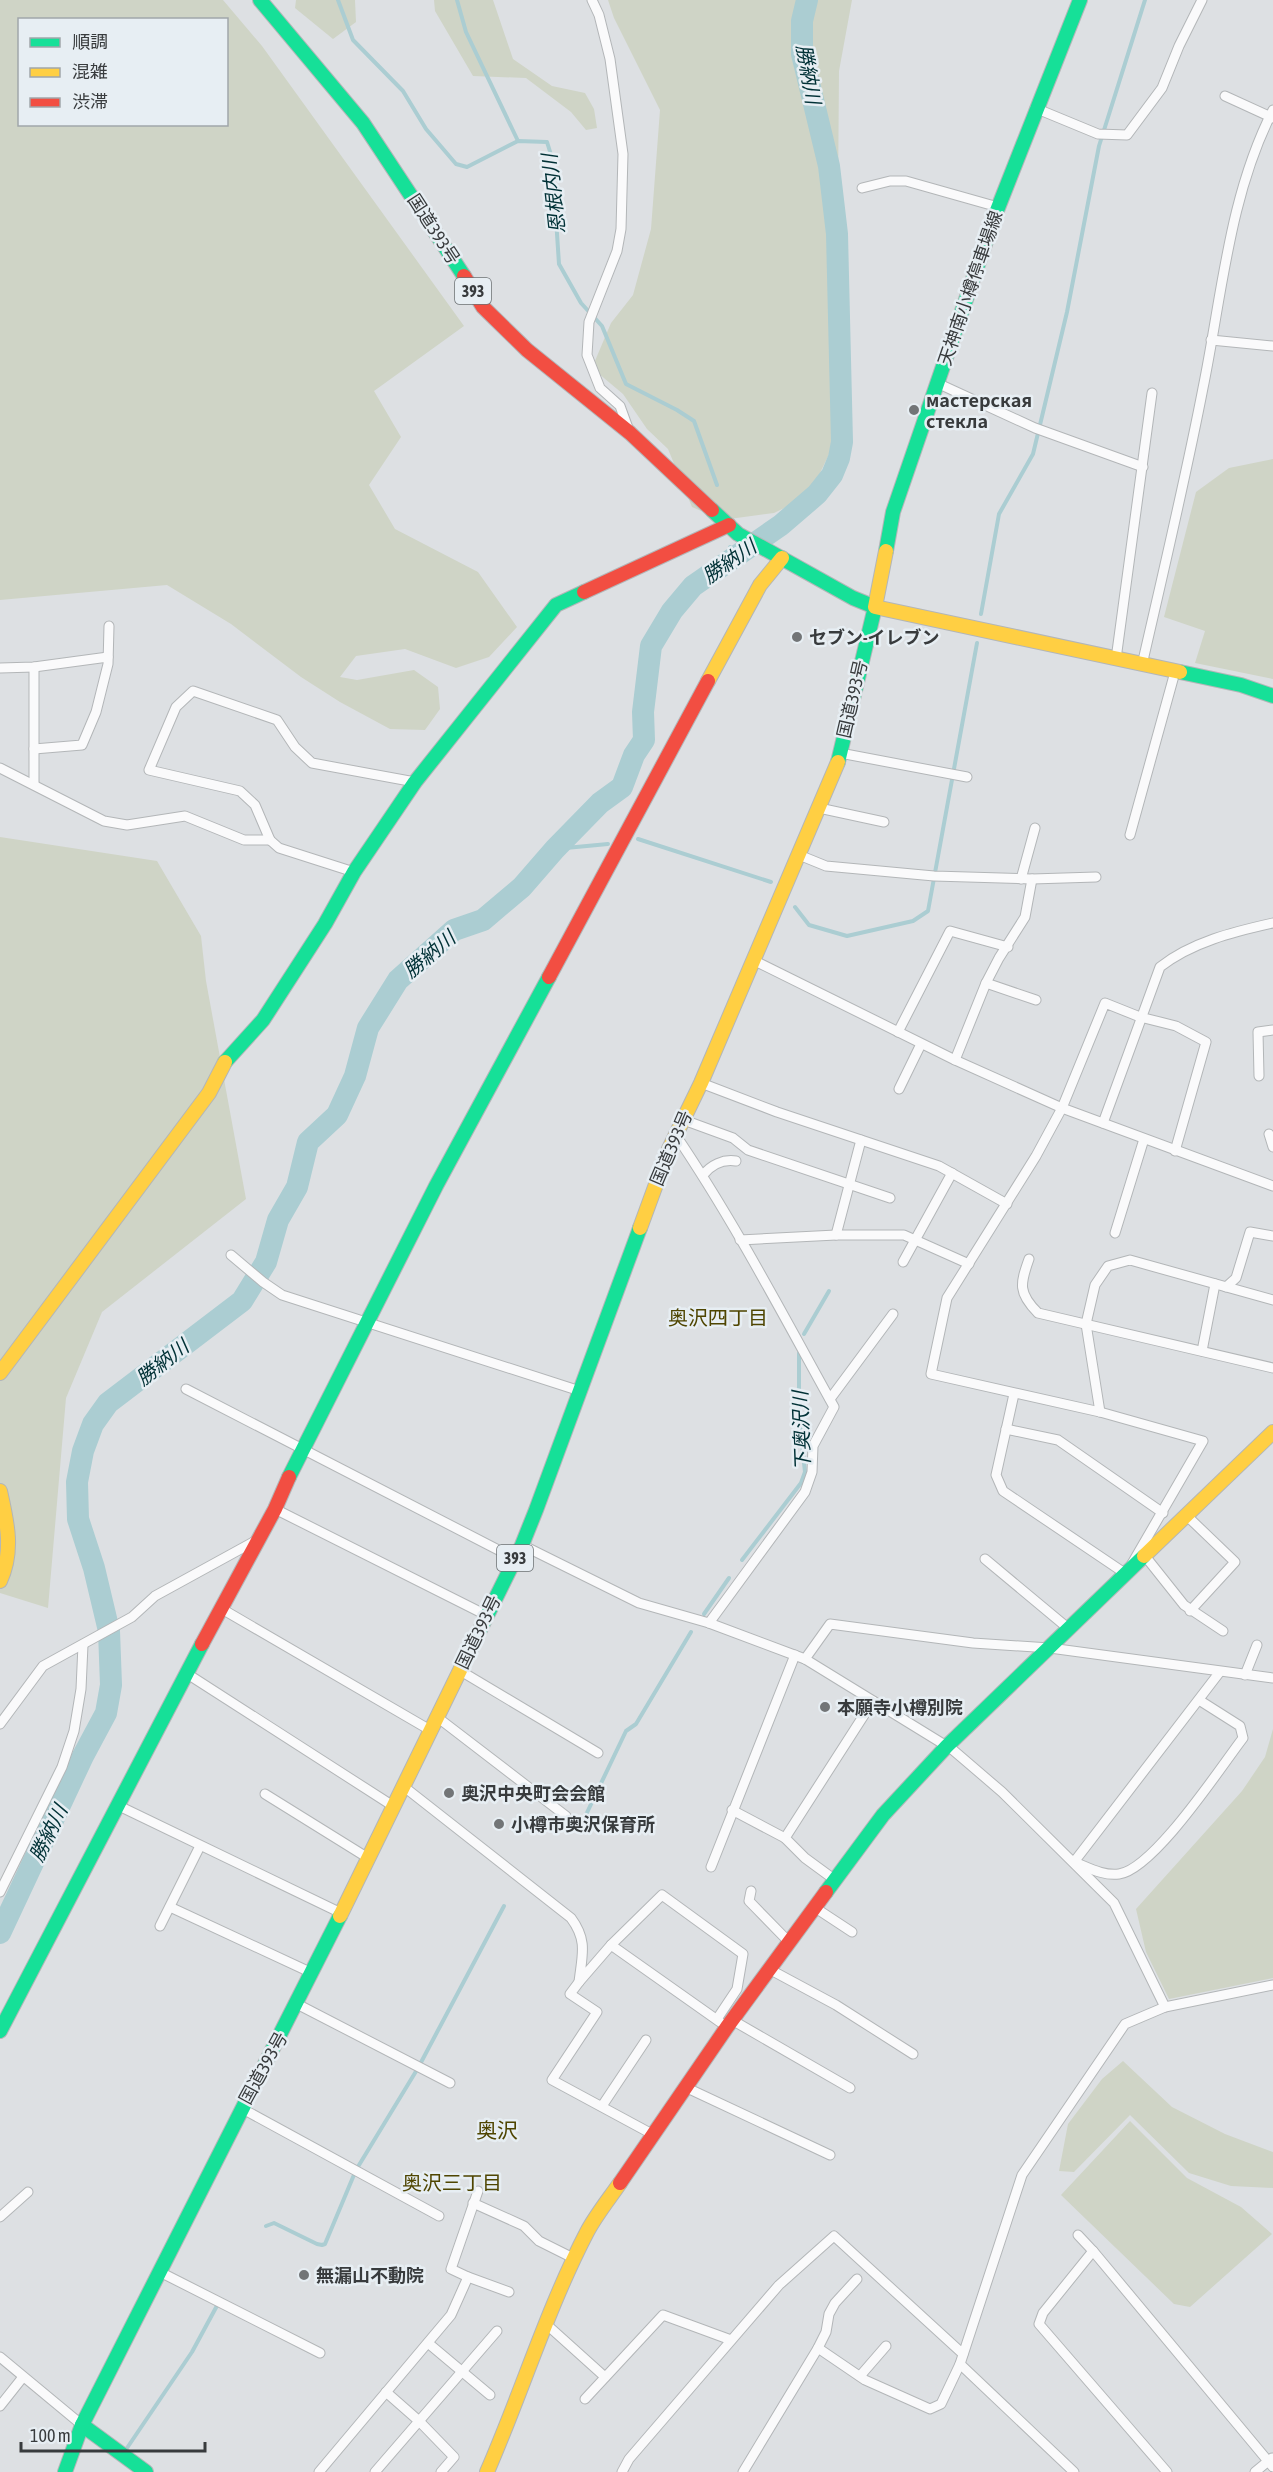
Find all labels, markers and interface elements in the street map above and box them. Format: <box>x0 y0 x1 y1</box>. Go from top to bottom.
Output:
legend <box>18 18 228 126</box>
text: 順調 <box>72 31 108 52</box>
water label: 勝納川 <box>792 42 826 108</box>
text: 混雑 <box>72 61 108 82</box>
text: 渋滞 <box>72 91 108 112</box>
water label: 恩根内川 <box>537 151 569 235</box>
street label: 国道393号 <box>404 190 464 268</box>
street label: 天神南小樽停車場線 <box>934 208 1006 368</box>
road number: 393 <box>455 278 491 304</box>
place label: мастерская стекла <box>926 390 1032 432</box>
marker: мастерская стекла <box>907 403 921 417</box>
water label: 勝納川 <box>698 533 762 588</box>
place label: セブン-イレブン <box>809 627 940 648</box>
marker: セブン-イレブン <box>790 630 804 644</box>
street label: 国道393号 <box>833 658 871 740</box>
water label: 勝納川 <box>399 925 461 982</box>
street label: 国道393号 <box>646 1107 696 1189</box>
district label: 奥沢四丁目 <box>668 1306 768 1329</box>
water label: 勝納川 <box>131 1333 194 1390</box>
water label: 下奥沢川 <box>788 1389 814 1471</box>
road number: 393 <box>497 1545 533 1571</box>
street label: 国道393号 <box>451 1592 505 1672</box>
place label: 本願寺小樽別院 <box>837 1697 963 1718</box>
marker: 本願寺小樽別院 <box>818 1700 832 1714</box>
place label: 奥沢中央町会会館 <box>461 1783 605 1804</box>
marker: 奥沢中央町会会館 <box>442 1786 456 1800</box>
water label: 勝納川 <box>25 1799 72 1865</box>
place label: 小樽市奥沢保育所 <box>511 1814 655 1835</box>
marker: 小樽市奥沢保育所 <box>492 1817 506 1831</box>
street label: 国道393号 <box>235 2028 291 2108</box>
district label: 奥沢 <box>476 2118 518 2142</box>
district label: 奥沢三丁目 <box>402 2171 502 2194</box>
place label: 無漏山不動院 <box>316 2265 424 2286</box>
marker: 無漏山不動院 <box>297 2268 311 2282</box>
scale bar <box>21 2415 206 2453</box>
text: 100 m <box>30 2425 71 2446</box>

